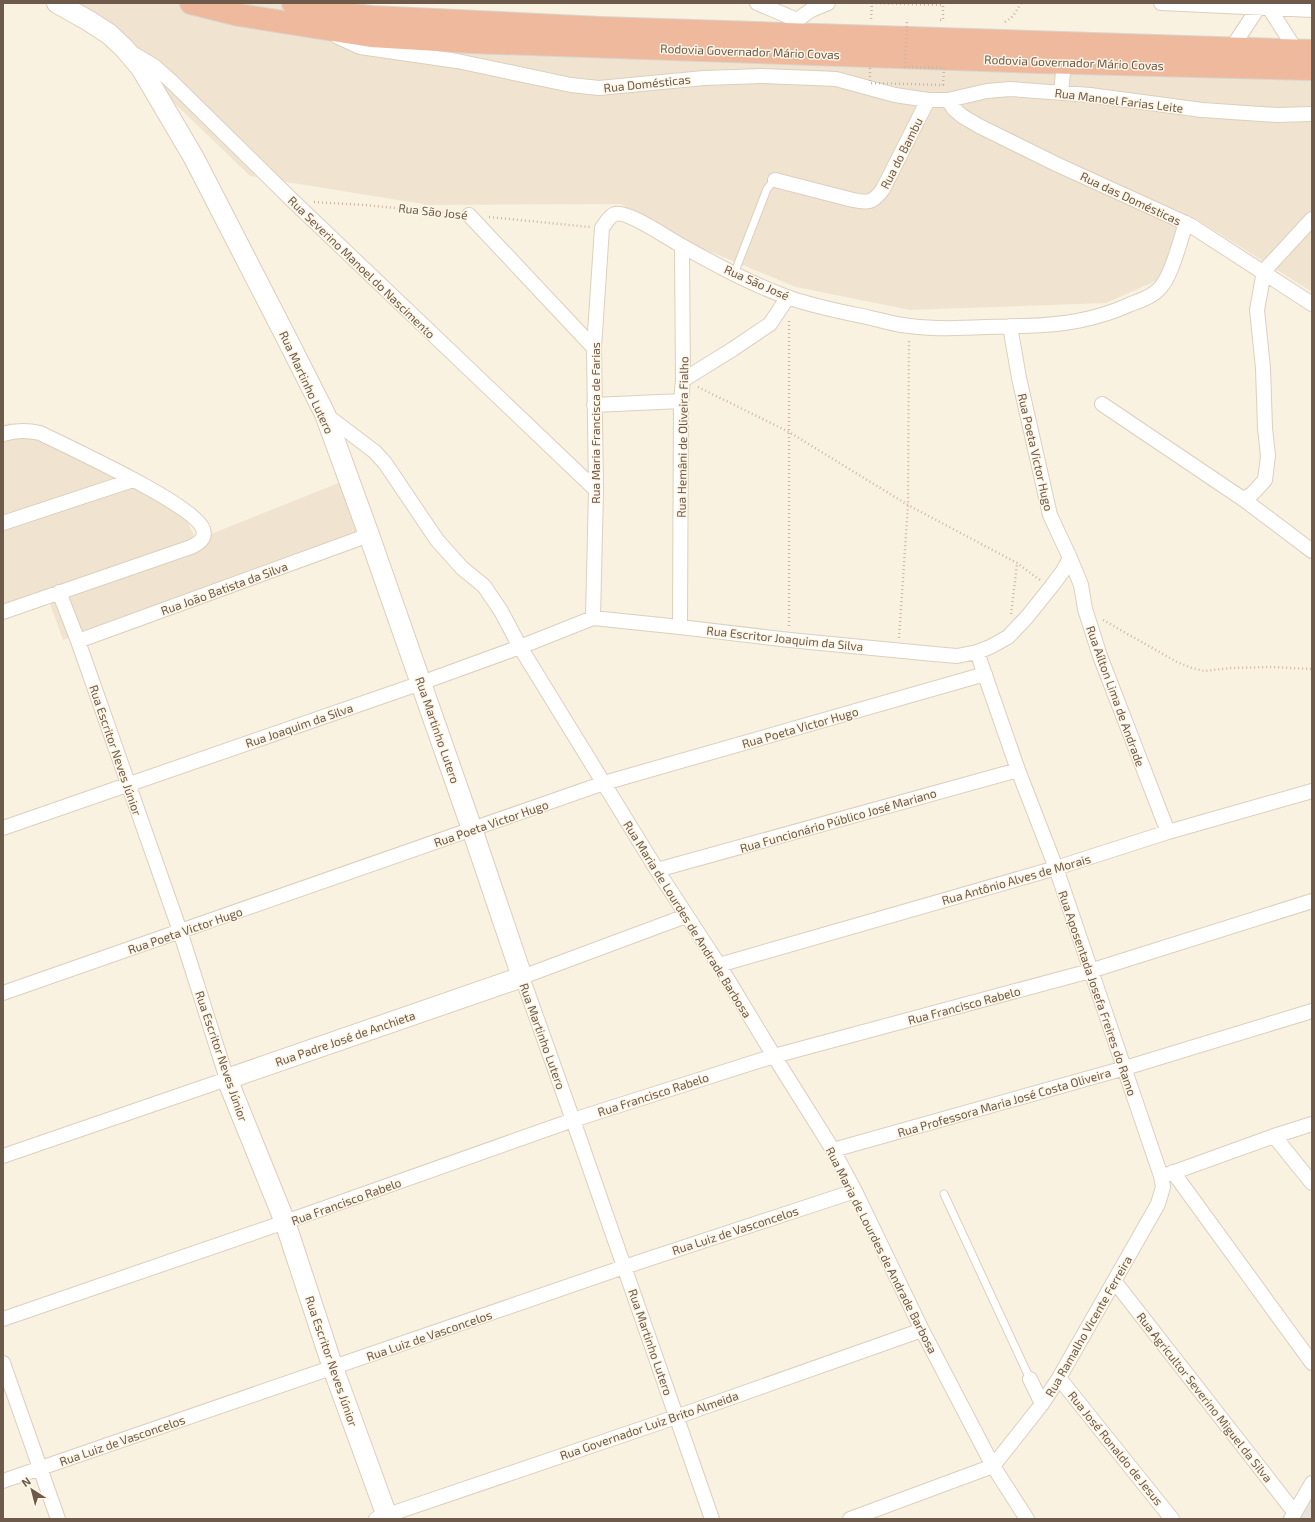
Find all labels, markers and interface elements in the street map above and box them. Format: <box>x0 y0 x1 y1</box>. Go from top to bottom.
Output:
street label: Rodovia Governador Mário Covas <box>660 41 840 61</box>
street label: Rodovia Governador Mário Covas <box>984 52 1164 72</box>
street label: Rua Domésticas <box>603 71 691 95</box>
street label: Rua Manoel Farias Leite <box>1054 85 1184 115</box>
street label: Rua do Bambu <box>877 115 925 191</box>
street label: Rua das Domésticas <box>1078 168 1184 228</box>
street label: Rua Severino Manoel do Nascimento <box>286 193 438 341</box>
street label: Rua São José <box>398 200 468 222</box>
street label: Rua São José <box>722 261 792 303</box>
street label: Rua Martinho Lutero <box>277 328 337 436</box>
street label: Rua Maria Francisca de Farias <box>588 342 602 504</box>
street label: Rua Hemâni de Oliveira Fialho <box>674 356 690 518</box>
street label: Rua Poeta Victor Hugo <box>1016 392 1056 512</box>
street label: Rua João Batista da Silva <box>159 559 289 617</box>
street label: Rua Escritor Joaquim da Silva <box>706 623 864 653</box>
street label: Rua Aílton Lima de Andrade <box>1084 624 1148 768</box>
street label: Rua Martinho Lutero <box>413 675 463 785</box>
street label: Rua Escritor Neves Júnior <box>87 683 145 817</box>
street label: Rua Joaquim da Silva <box>243 700 355 750</box>
street label: Rua Poeta Victor Hugo <box>740 704 860 750</box>
street label: Rua Funcionário Público José Mariano <box>738 785 938 855</box>
street label: Rua Poeta Victor Hugo <box>432 797 550 849</box>
street label: Rua Maria de Lourdes de Andrade Barbosa <box>621 818 755 1020</box>
street label: Rua Antônio Alves de Morais <box>940 851 1092 907</box>
street label: Rua Aposentada Josefa Freires do Ramo <box>1056 889 1140 1098</box>
street label: Rua Poeta Victor Hugo <box>126 904 244 956</box>
street label: Rua Martinho Lutero <box>517 981 569 1091</box>
street label: Rua Francisco Rabelo <box>906 983 1022 1027</box>
street label: Rua Escritor Neves Júnior <box>193 989 251 1123</box>
street label: Rua Padre José de Anchieta <box>273 1007 417 1069</box>
street label: Rua Professora Maria José Costa Oliveira <box>896 1065 1112 1139</box>
street label: Rua Francisco Rabelo <box>596 1069 711 1119</box>
street label: Rua Maria de Lourdes de Andrade Barbosa <box>824 1144 940 1356</box>
street label: Rua Francisco Rabelo <box>289 1175 403 1227</box>
street label: Rua Luiz de Vasconcelos <box>670 1203 800 1257</box>
street label: Rua Ramalho Vicente Ferreira <box>1042 1253 1134 1399</box>
street label: Rua Martinho Lutero <box>626 1287 676 1397</box>
street label: Rua Escritor Neves Júnior <box>303 1294 361 1428</box>
street label: Rua Luiz de Vasconcelos <box>364 1307 494 1363</box>
street label: Rua Agricultor Severino Miguel da Silva <box>1134 1309 1276 1485</box>
street label: Rua Governador Luiz Brito Almeida <box>558 1388 740 1462</box>
street label: Rua José Ronaldo de Jesus <box>1066 1388 1166 1508</box>
street label: Rua Luiz de Vasconcelos <box>57 1412 187 1468</box>
north arrow <box>12 1470 52 1510</box>
text: N <box>19 1474 33 1489</box>

